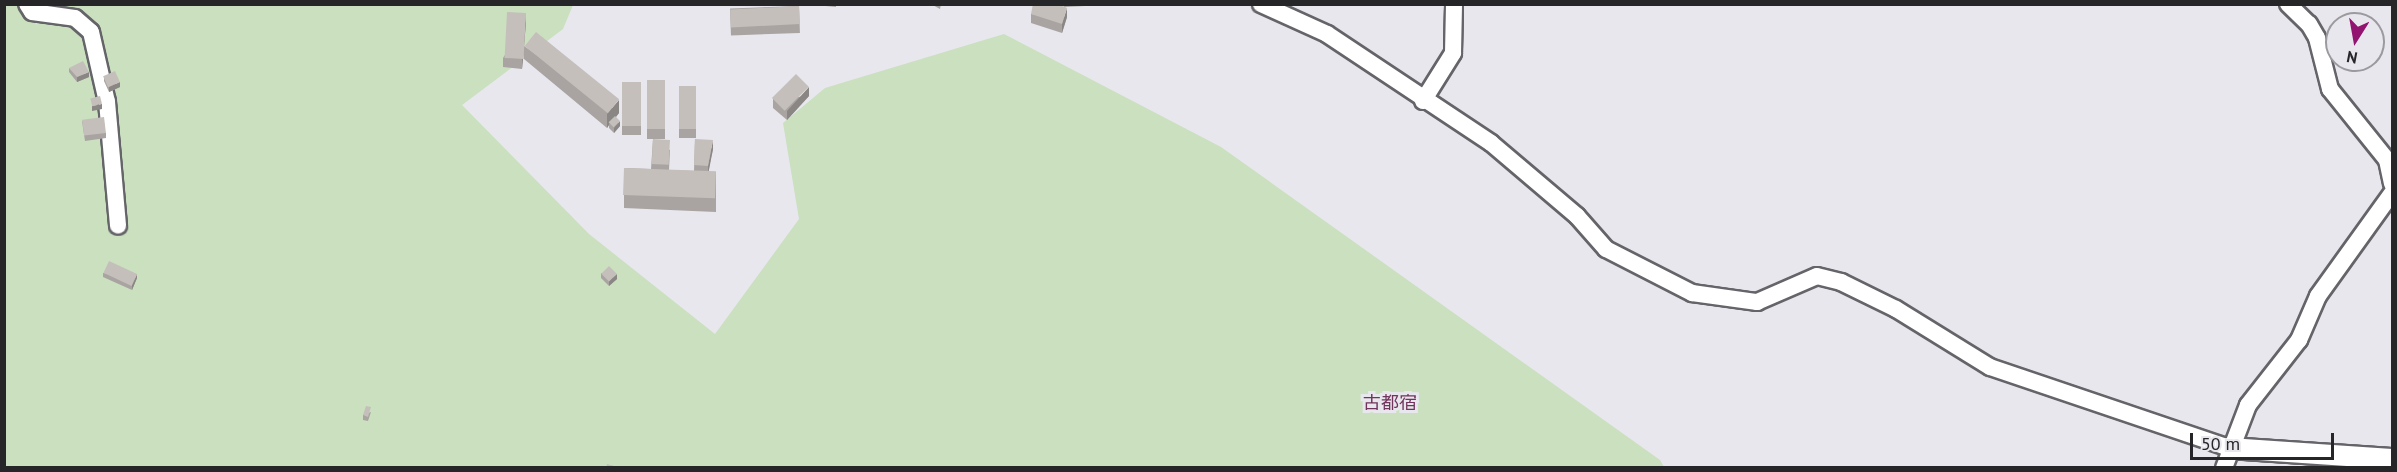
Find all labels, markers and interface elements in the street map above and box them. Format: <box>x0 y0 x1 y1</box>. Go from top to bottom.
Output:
north arrow <box>2325 12 2385 72</box>
text: N <box>2345 47 2359 69</box>
district label: 古都宿 <box>1363 392 1417 414</box>
scale bar <box>2193 421 2337 459</box>
text: 50 m <box>2201 432 2240 455</box>

